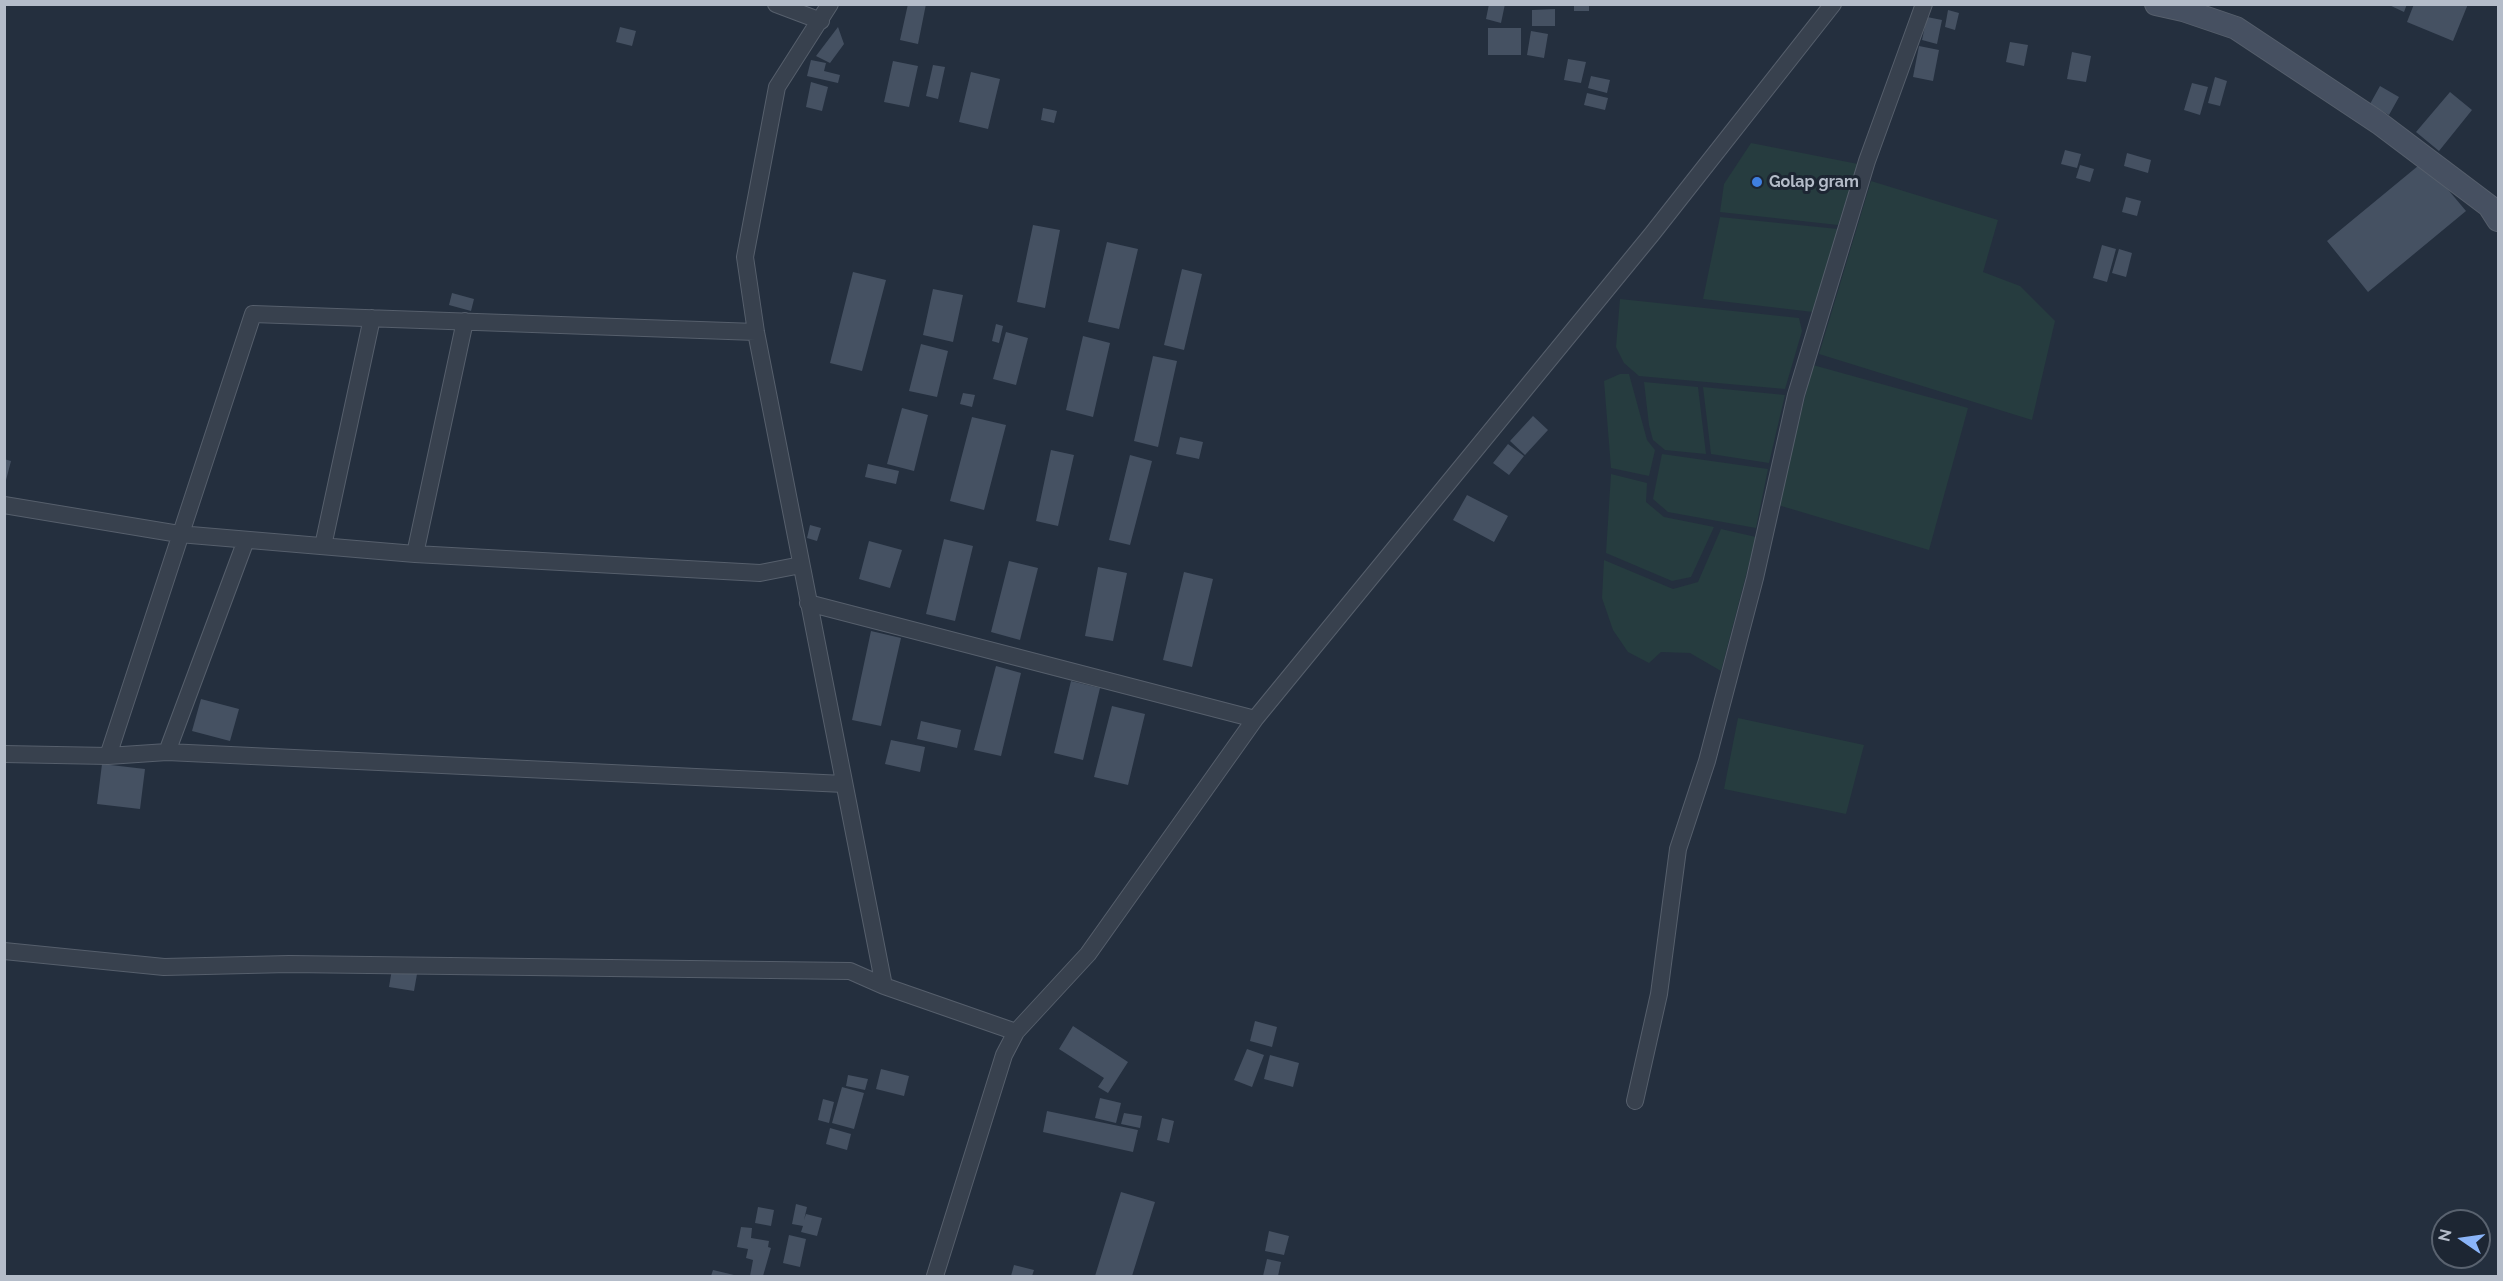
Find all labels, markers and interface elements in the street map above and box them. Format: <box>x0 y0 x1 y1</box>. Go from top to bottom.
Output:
place label: Golap gram <box>1769 172 1859 192</box>
marker: Golap gram <box>1750 175 1764 189</box>
north arrow <box>2431 1209 2491 1269</box>
text: N <box>2434 1227 2456 1243</box>

